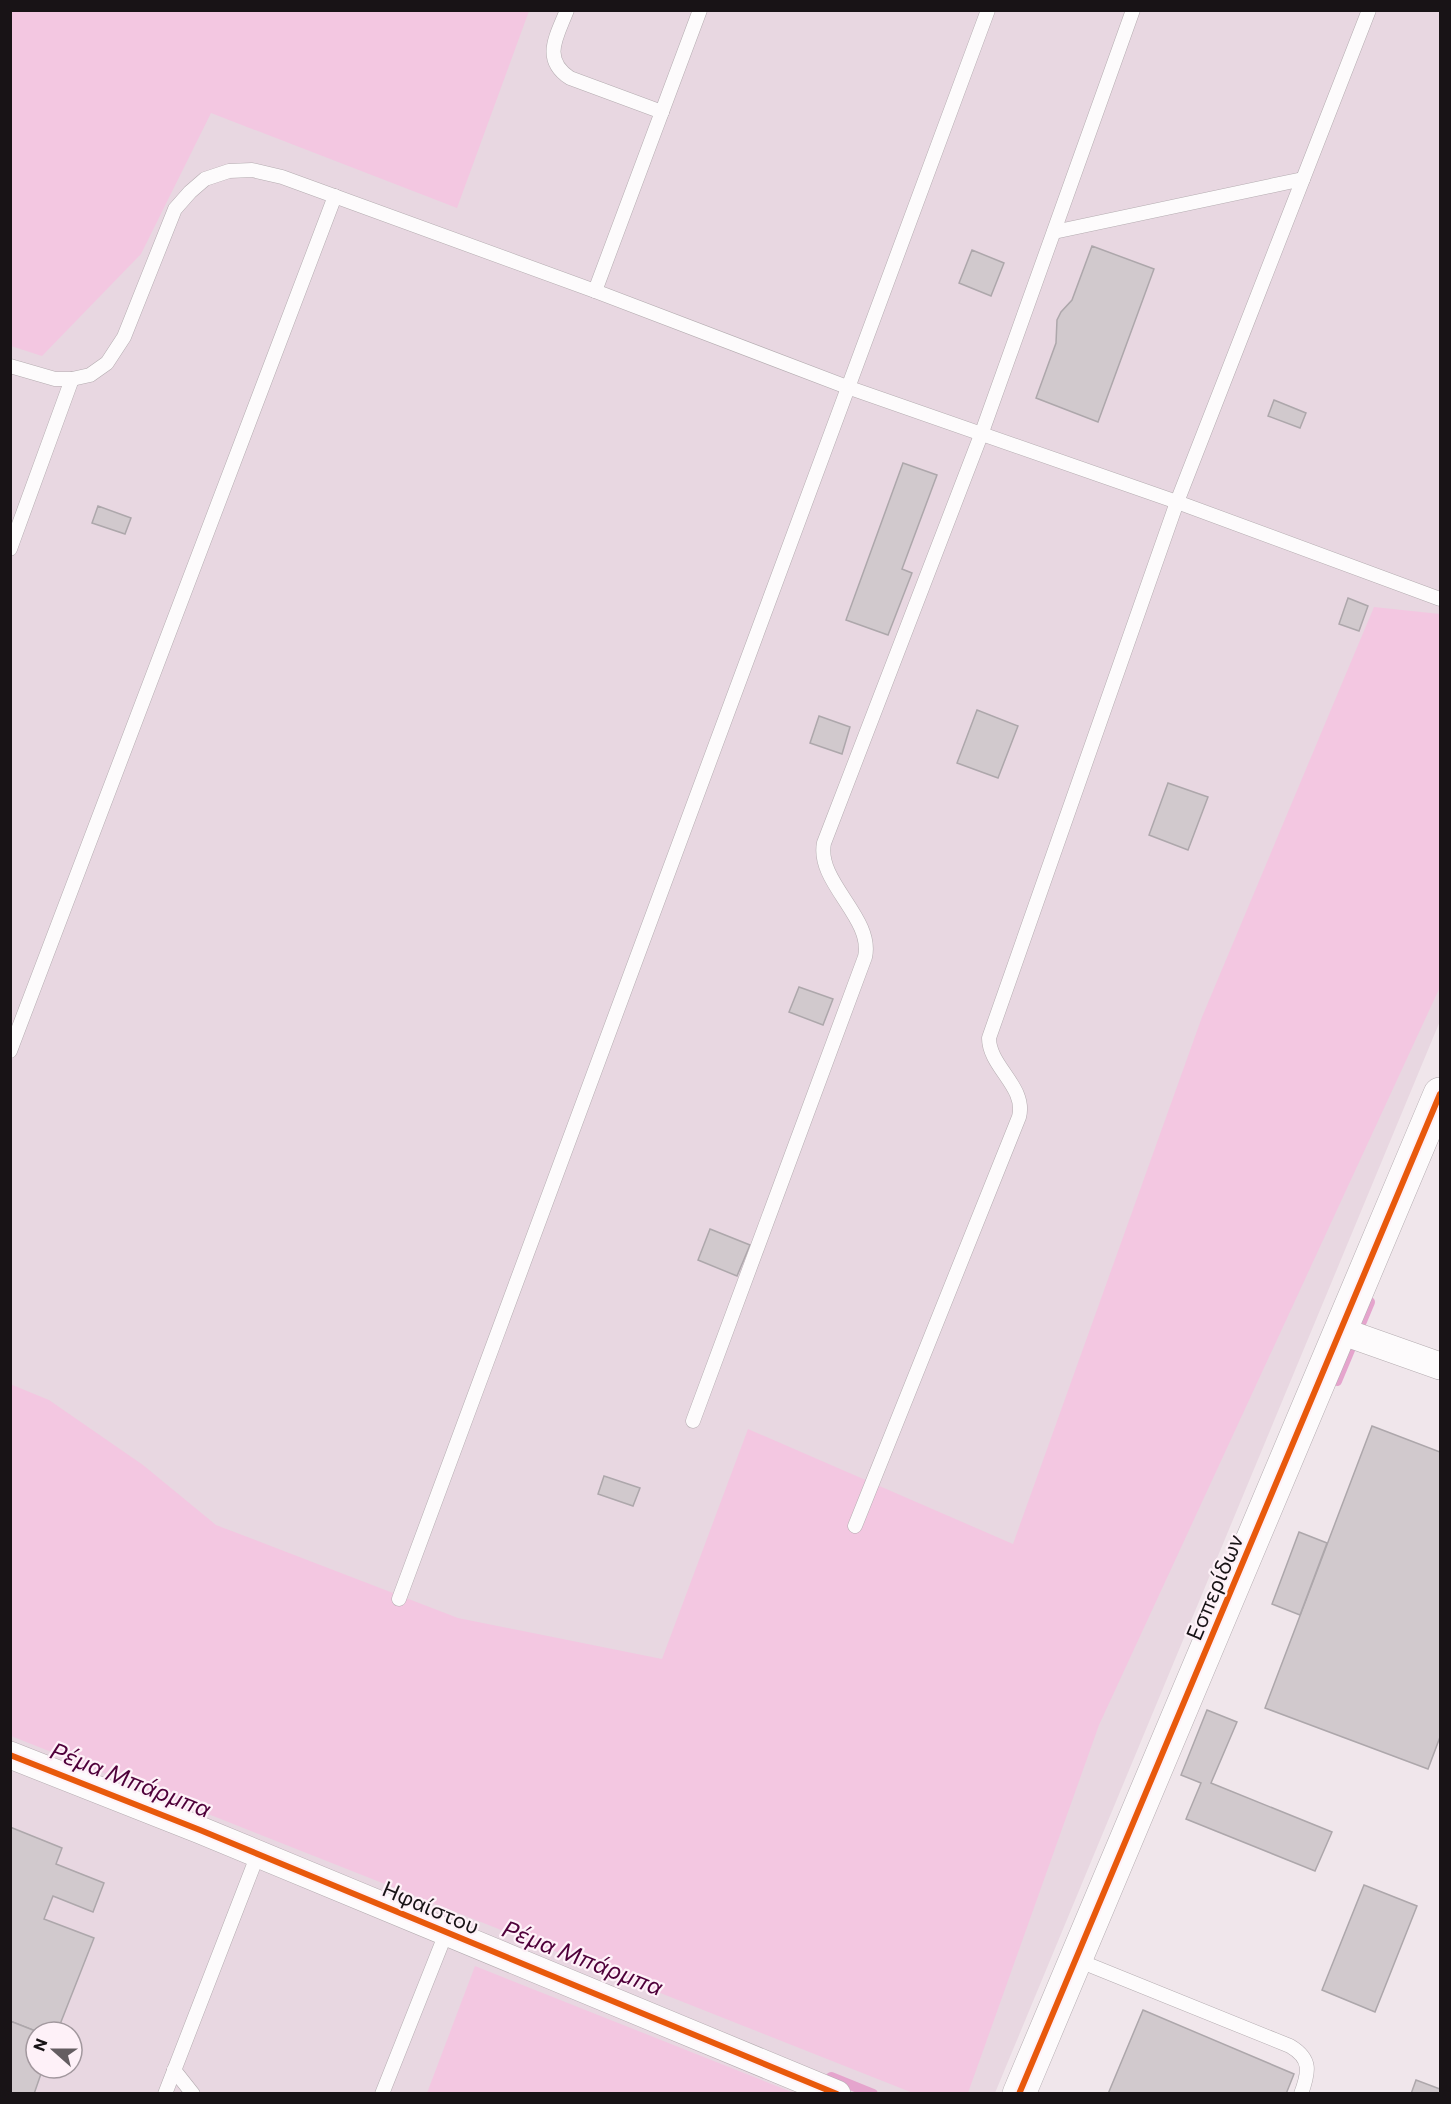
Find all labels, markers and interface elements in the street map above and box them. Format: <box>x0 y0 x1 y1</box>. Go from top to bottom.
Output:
street label: Εσπερίδων <box>1180 1530 1248 1644</box>
water label: Ρέμα Μπάρμπα <box>46 1735 216 1823</box>
street label: Ηφαίστου <box>379 1875 483 1939</box>
water label: Ρέμα Μπάρμπα <box>498 1913 668 2001</box>
north arrow <box>24 2020 84 2080</box>
text: N <box>29 2035 51 2053</box>

